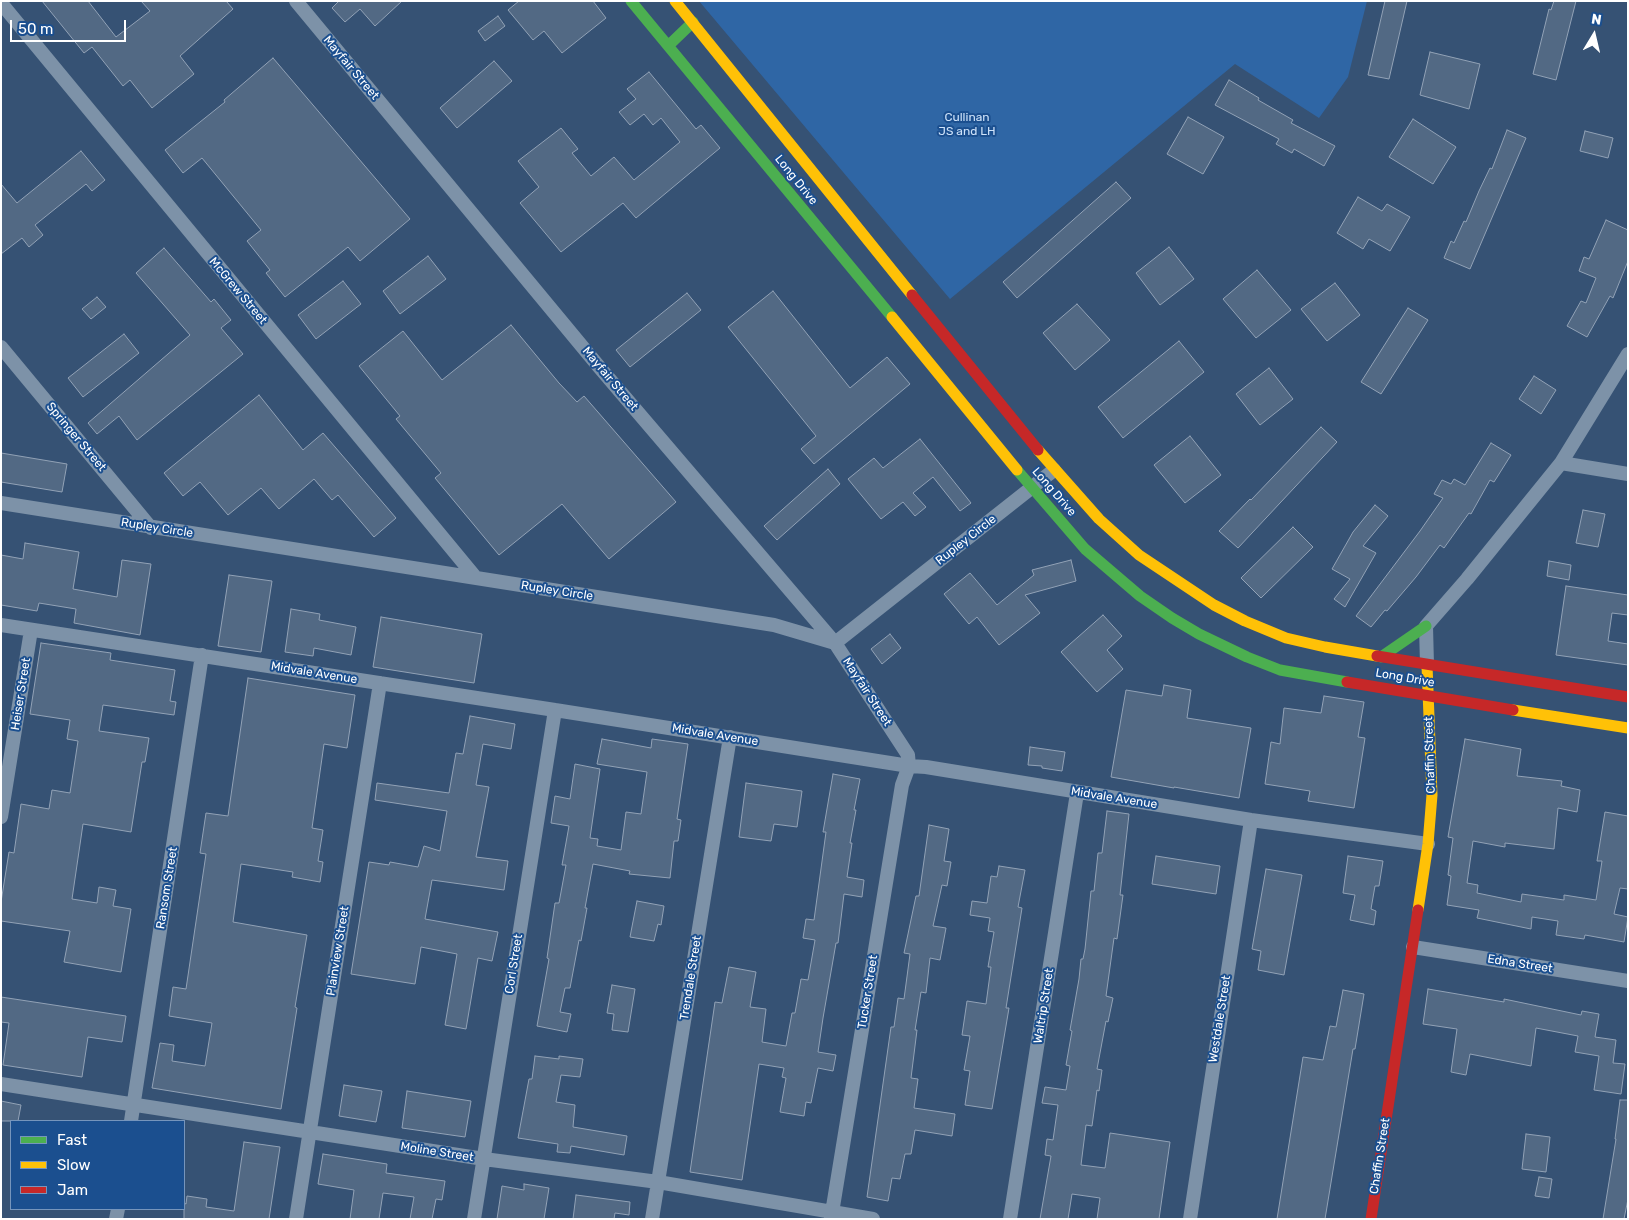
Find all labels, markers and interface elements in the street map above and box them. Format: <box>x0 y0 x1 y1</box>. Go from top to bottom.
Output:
scale bar <box>12 10 129 42</box>
north arrow <box>1569 10 1619 60</box>
text: N <box>1590 11 1603 29</box>
text: 50 m <box>18 20 53 38</box>
street label: Mayfair Street <box>320 33 382 103</box>
park label: Cullinan JS and LH <box>938 111 996 139</box>
street label: Long Drive <box>772 152 820 208</box>
street label: McGrew Street <box>206 255 270 327</box>
street label: Mayfair Street <box>579 344 641 414</box>
street label: Springer Street <box>43 400 109 474</box>
street label: Long Drive <box>1029 465 1079 519</box>
street label: Rupley Circle <box>933 512 999 568</box>
street label: Rupley Circle <box>120 515 194 541</box>
street label: Rupley Circle <box>520 578 594 604</box>
street label: Mayfair Street <box>839 655 895 729</box>
street label: Heiser Street <box>8 657 34 731</box>
street label: Midvale Avenue <box>270 659 358 687</box>
street label: Long Drive <box>1374 666 1436 690</box>
street label: Chaffin Street <box>1421 716 1439 794</box>
street label: Midvale Avenue <box>671 721 759 749</box>
street label: Midvale Avenue <box>1070 784 1158 812</box>
street label: Ransom Street <box>153 846 181 930</box>
street label: Plainview Street <box>324 905 352 997</box>
street label: Corl Street <box>502 933 526 995</box>
street label: Trendale Street <box>677 935 705 1021</box>
street label: Edna Street <box>1486 952 1554 976</box>
street label: Tucker Street <box>855 954 881 1030</box>
street label: Waltrip Street <box>1031 967 1057 1045</box>
street label: Westdale Street <box>1206 974 1234 1064</box>
street label: Chaffin Street <box>1367 1117 1393 1195</box>
legend <box>10 1120 185 1210</box>
text: Fast <box>57 1131 87 1149</box>
street label: Moline Street <box>399 1139 475 1165</box>
text: Slow <box>57 1156 90 1174</box>
text: Jam <box>57 1181 88 1199</box>

